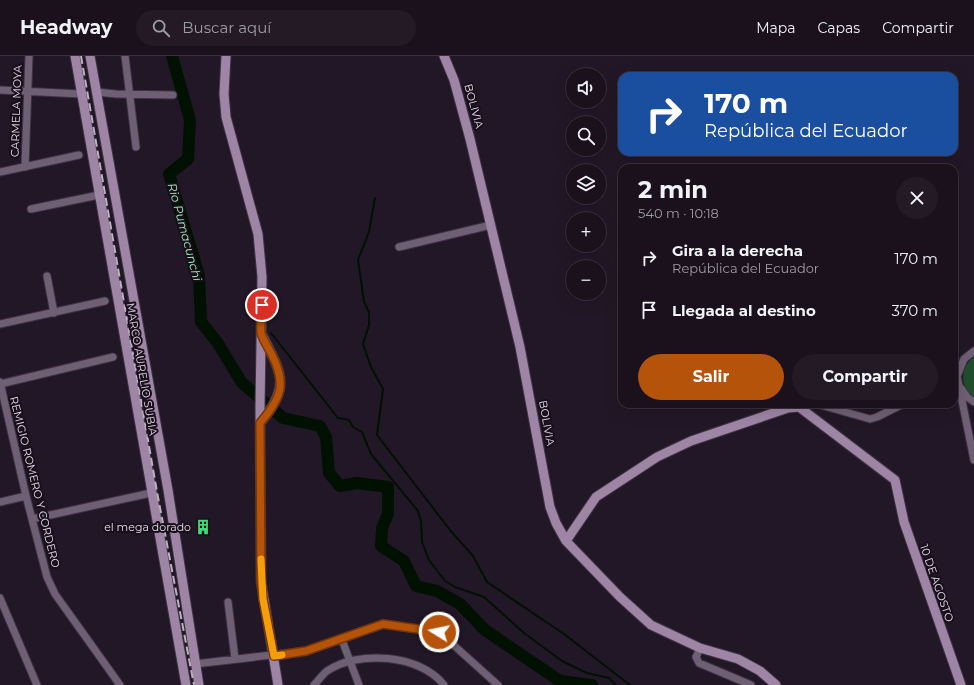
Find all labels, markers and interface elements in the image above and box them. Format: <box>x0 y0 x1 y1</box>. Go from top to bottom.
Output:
search box <box>136 10 416 46</box>
text: Headway <box>20 16 112 39</box>
icon: search <box>150 17 172 39</box>
text: Buscar aquí <box>182 18 271 37</box>
text: Mapa <box>756 19 796 37</box>
text: Capas <box>818 19 860 37</box>
text: Compartir <box>882 19 954 37</box>
street label: CARMELA MOYA <box>7 65 25 157</box>
map controls <box>566 68 606 300</box>
button: sound <box>566 68 606 108</box>
street label: BOLIVIA <box>461 82 487 130</box>
text: 170 m <box>704 86 788 120</box>
icon: right <box>638 88 690 140</box>
button: search <box>566 116 606 156</box>
text: República del Ecuador <box>704 120 908 142</box>
button: layers <box>566 164 606 204</box>
text: 2 min <box>638 175 708 204</box>
button: close <box>896 177 938 219</box>
water label: Rio Pumacunchi <box>165 181 206 283</box>
text: 540 m · 10:18 <box>638 205 719 221</box>
button: + <box>566 212 606 252</box>
text: Gira a la derecha <box>672 241 803 260</box>
icon: right <box>638 247 660 269</box>
text: 170 m <box>894 249 938 268</box>
button: − <box>566 260 606 300</box>
text: República del Ecuador <box>672 260 819 276</box>
pin <box>245 288 279 322</box>
icon: arrive <box>251 294 273 316</box>
icon: arrive <box>638 299 660 321</box>
text: Llegada al destino <box>672 301 816 320</box>
text: 370 m <box>891 301 938 320</box>
street label: MARCO AURELIO SUBIA <box>123 302 161 437</box>
button: Salir <box>638 354 784 400</box>
button: Compartir <box>792 354 938 400</box>
street label: REMIGIO ROMERO Y CORDERO <box>7 395 63 569</box>
street label: BOLIVIA <box>536 399 558 447</box>
building icon: el mega dorado <box>194 518 212 536</box>
place label: el mega dorado <box>104 520 191 534</box>
street label: 10 DE AGOSTO <box>917 542 957 624</box>
position arrow <box>418 611 460 653</box>

